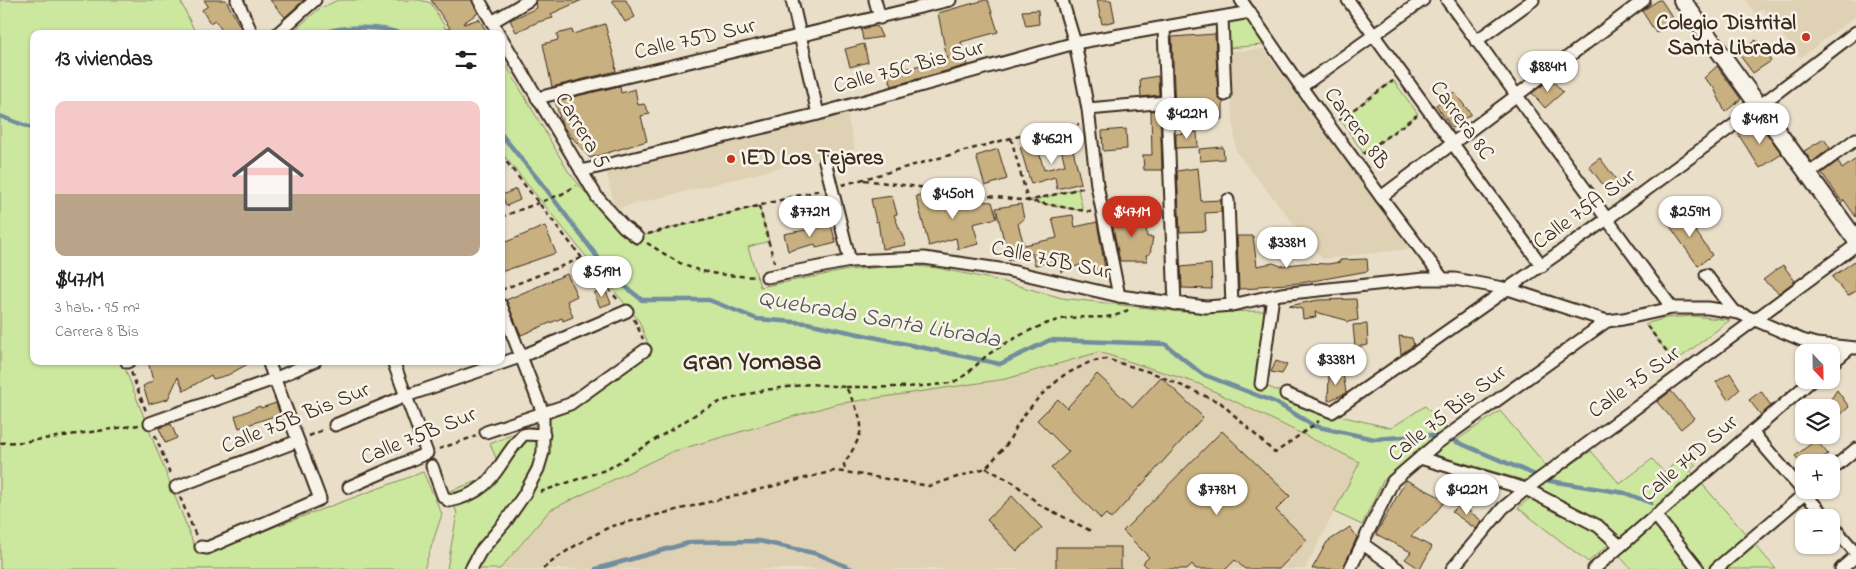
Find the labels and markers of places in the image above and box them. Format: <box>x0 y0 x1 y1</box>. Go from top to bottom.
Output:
place label: Colegio Distrital Santa Librada <box>1656 8 1796 65</box>
marker: Colegio Distrital Santa Librada <box>1800 31 1812 43</box>
pin: $884M <box>1513 51 1583 93</box>
pin: $422M <box>1152 98 1222 140</box>
pin: $418M <box>1725 102 1795 145</box>
pin: $462M <box>1017 122 1087 165</box>
place label: IED Los Tejares <box>741 143 884 175</box>
marker: IED Los Tejares <box>725 153 737 165</box>
pin: $450M <box>918 178 988 220</box>
pin: $772M <box>775 196 845 238</box>
pin: $471M <box>1097 196 1167 238</box>
pin: $259M <box>1655 196 1725 238</box>
pin: $338M <box>1252 226 1322 269</box>
pin: $519M <box>567 256 637 298</box>
pin: $338M <box>1301 344 1371 386</box>
pin: $778M <box>1182 474 1252 516</box>
pin: $422M <box>1432 474 1502 516</box>

